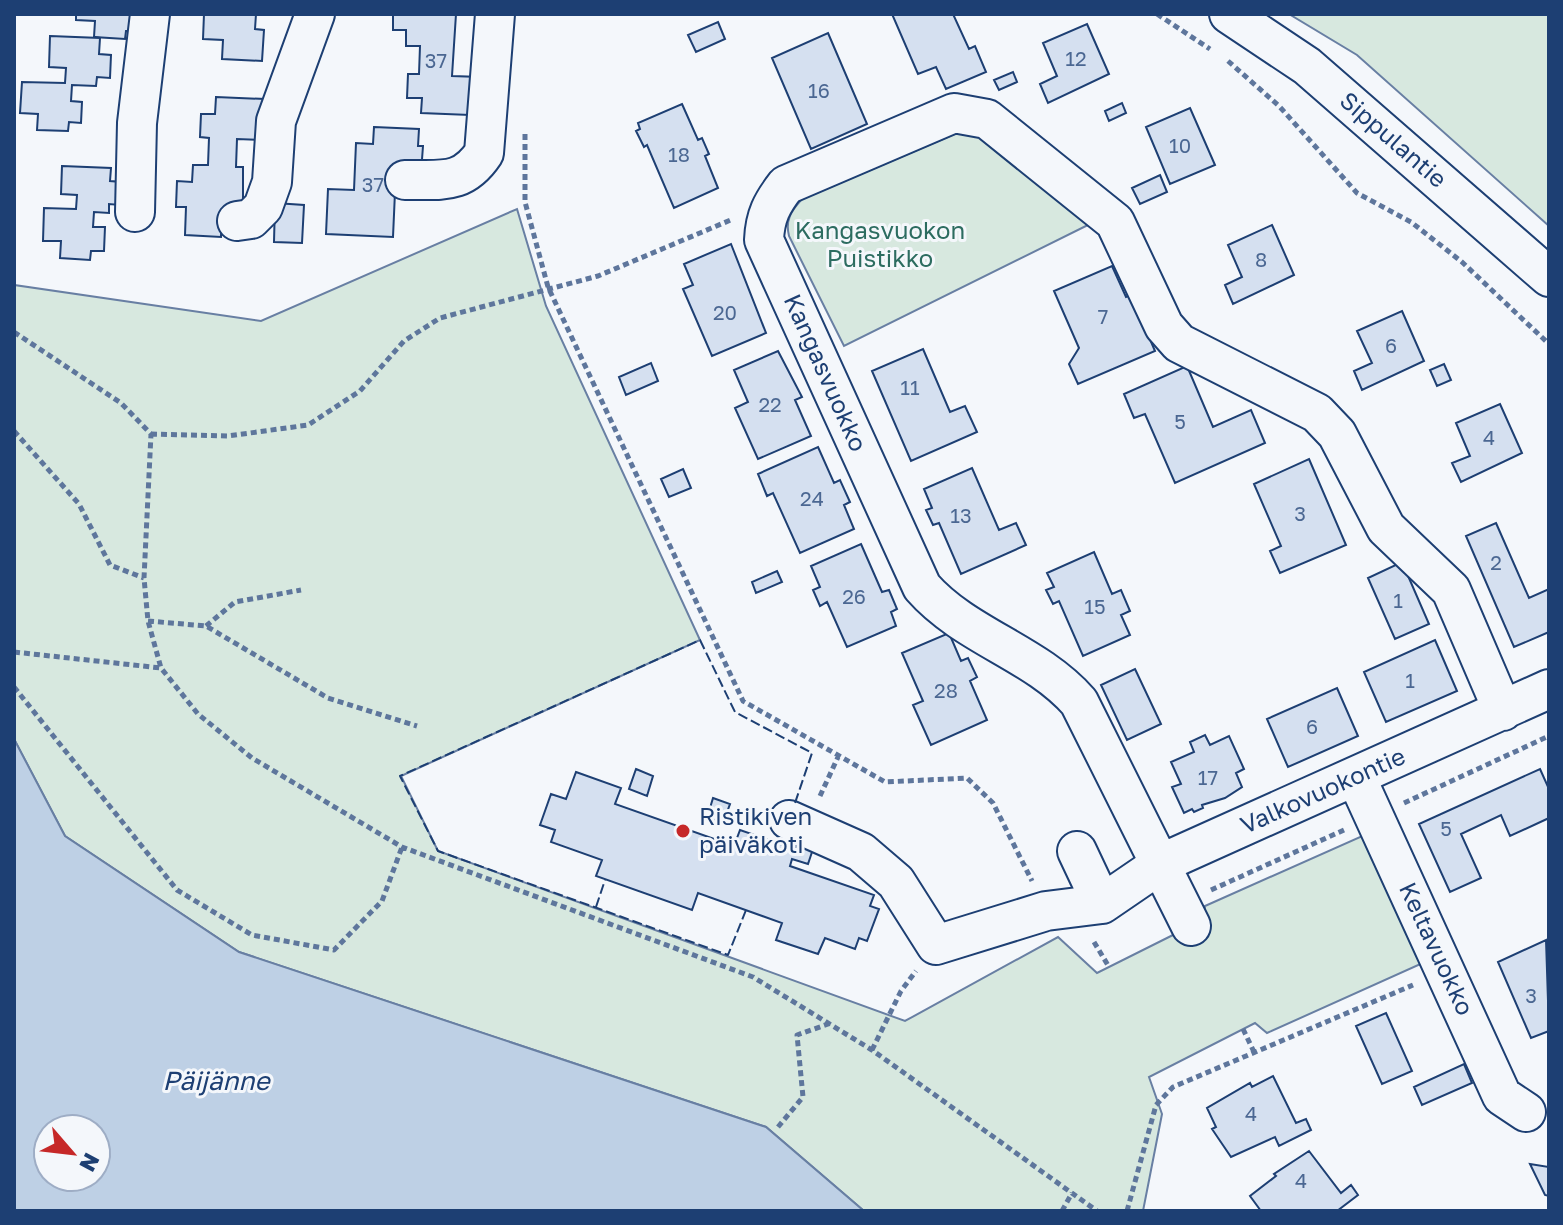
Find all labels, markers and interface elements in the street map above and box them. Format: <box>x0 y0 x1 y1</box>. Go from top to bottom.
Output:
house number: 12 <box>1065 46 1087 70</box>
house number: 37 <box>425 48 447 72</box>
house number: 16 <box>808 78 830 102</box>
street label: Sippulantie <box>1335 85 1453 193</box>
house number: 10 <box>1169 133 1191 157</box>
house number: 18 <box>668 142 690 166</box>
house number: 37 <box>362 172 384 196</box>
park label: Kangasvuokon Puistikko <box>795 215 965 272</box>
house number: 8 <box>1255 247 1267 271</box>
street label: Kangasvuokko <box>779 289 874 456</box>
house number: 20 <box>713 300 737 324</box>
house number: 7 <box>1098 304 1108 328</box>
house number: 6 <box>1385 333 1397 357</box>
house number: 11 <box>900 375 920 399</box>
house number: 22 <box>758 392 782 416</box>
house number: 5 <box>1174 409 1186 433</box>
house number: 4 <box>1483 425 1495 449</box>
house number: 24 <box>800 486 824 510</box>
house number: 3 <box>1294 501 1306 525</box>
house number: 13 <box>950 503 972 527</box>
house number: 2 <box>1490 550 1502 574</box>
house number: 26 <box>842 584 866 608</box>
house number: 1 <box>1393 588 1403 612</box>
house number: 15 <box>1084 594 1106 618</box>
house number: 1 <box>1405 668 1415 692</box>
house number: 28 <box>934 678 958 702</box>
house number: 6 <box>1306 714 1318 738</box>
street label: Valkovuokontie <box>1236 740 1409 839</box>
house number: 17 <box>1198 765 1218 789</box>
place label: Ristikiven päiväkoti <box>699 801 812 858</box>
house number: 5 <box>1440 816 1452 840</box>
marker: Ristikiven päiväkoti <box>674 822 692 840</box>
street label: Keltavuokko <box>1394 877 1481 1019</box>
house number: 3 <box>1525 983 1537 1007</box>
water label: Päijänne <box>162 1065 271 1096</box>
house number: 4 <box>1245 1101 1257 1125</box>
north arrow <box>32 1113 112 1193</box>
text: N <box>74 1149 106 1176</box>
house number: 4 <box>1295 1168 1307 1192</box>

